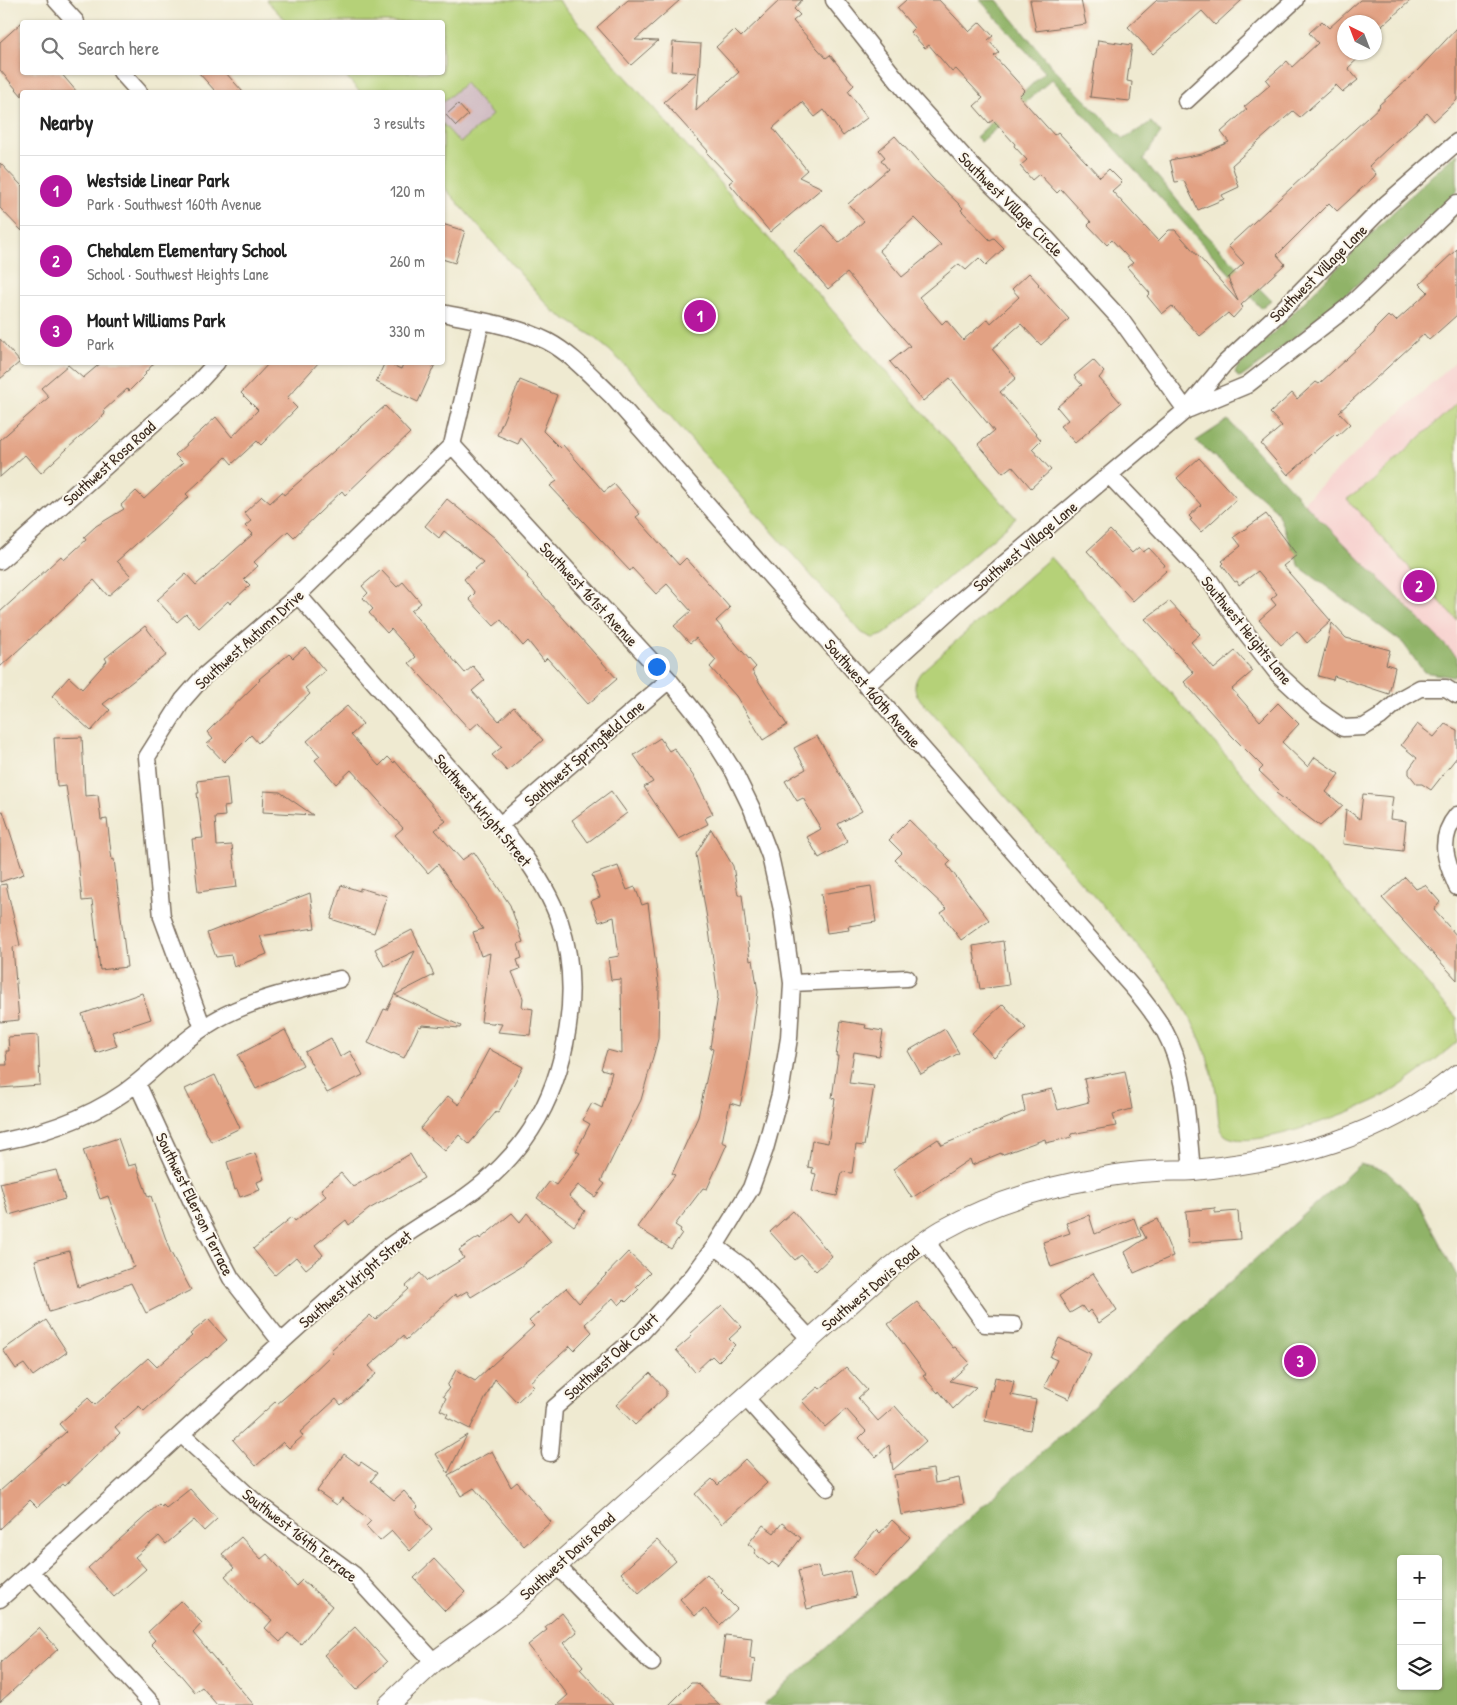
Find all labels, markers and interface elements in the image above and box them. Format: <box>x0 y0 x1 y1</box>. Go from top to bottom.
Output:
north arrow <box>1337 15 1382 60</box>
search box <box>20 20 445 75</box>
icon: search <box>38 34 66 62</box>
text: Search here <box>78 35 159 61</box>
text: Nearby <box>40 108 93 137</box>
text: 3 results <box>373 112 425 134</box>
street label: Southwest Village Circle <box>954 147 1069 262</box>
text: Westside Linear Park <box>87 167 229 193</box>
text: 1 <box>53 180 59 202</box>
text: 120 m <box>390 180 425 202</box>
text: Park · Southwest 160th Avenue <box>87 193 262 215</box>
street label: Southwest Village Lane <box>1264 219 1372 327</box>
text: Chehalem Elementary School <box>87 237 287 263</box>
text: 2 <box>52 250 60 272</box>
text: 260 m <box>389 250 425 272</box>
text: School · Southwest Heights Lane <box>87 263 269 285</box>
pin: 1 <box>684 297 716 335</box>
text: Mount Williams Park <box>87 307 225 333</box>
text: 3 <box>52 320 60 342</box>
text: 330 m <box>389 320 425 342</box>
text: Park <box>87 333 114 355</box>
street label: Southwest Rosa Road <box>58 415 160 511</box>
street label: Southwest Village Lane <box>968 495 1082 596</box>
street label: Southwest 161st Avenue <box>535 537 644 651</box>
pin: 2 <box>1403 567 1435 605</box>
street label: Southwest Heights Lane <box>1196 571 1298 689</box>
street label: Southwest Autumn Drive <box>190 584 309 694</box>
street label: Southwest 160th Avenue <box>820 634 927 753</box>
your location <box>644 654 670 680</box>
street label: Southwest Springfield Lane <box>519 694 649 811</box>
street label: Southwest Wright Street <box>429 749 537 872</box>
street label: Southwest Ellerson Terrace <box>151 1129 239 1280</box>
street label: Southwest Wright Street <box>294 1225 417 1333</box>
street label: Southwest Davis Road <box>816 1241 924 1335</box>
street label: Southwest Oak Court <box>559 1307 663 1404</box>
pin: 3 <box>1284 1342 1316 1380</box>
street label: Southwest 164th Terrace <box>238 1483 363 1587</box>
street label: Southwest Davis Road <box>515 1507 619 1605</box>
map controls <box>1397 1555 1442 1690</box>
button: + <box>1397 1555 1442 1600</box>
button: − <box>1397 1600 1442 1645</box>
button: layers <box>1397 1645 1442 1690</box>

